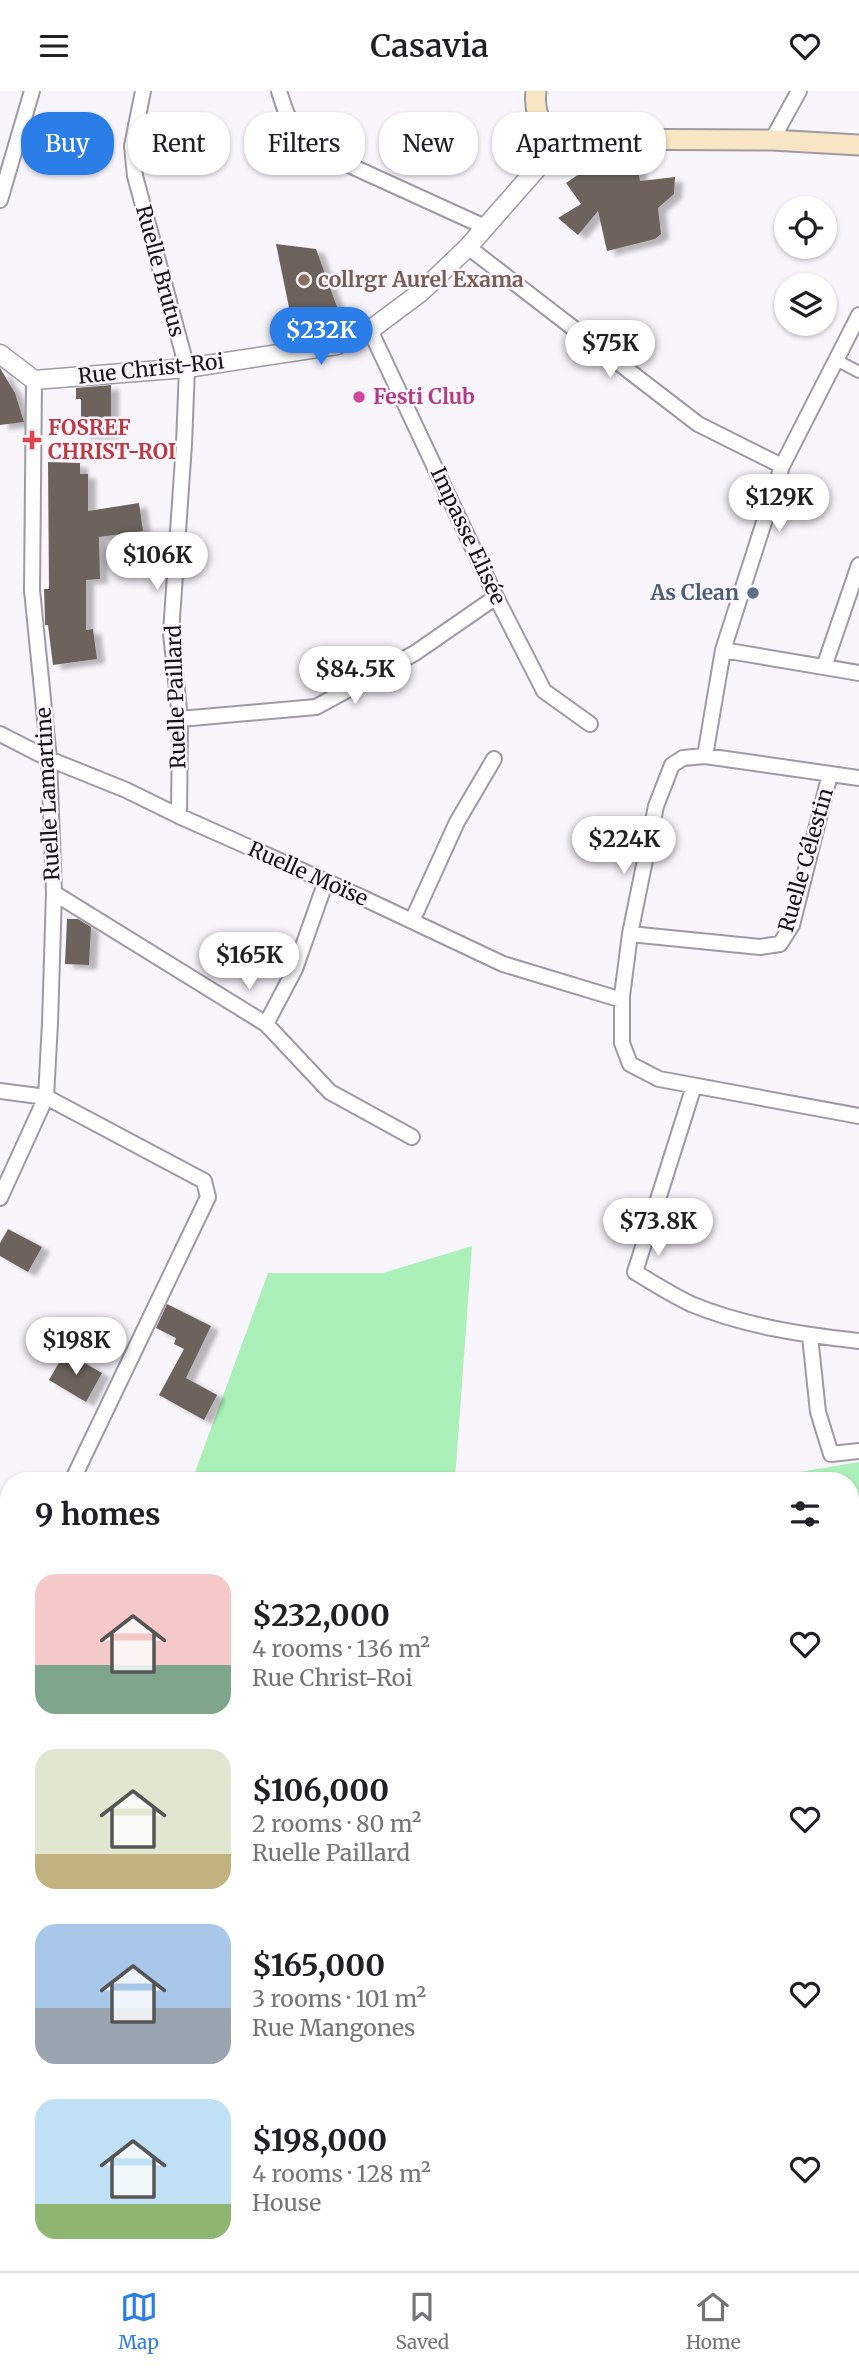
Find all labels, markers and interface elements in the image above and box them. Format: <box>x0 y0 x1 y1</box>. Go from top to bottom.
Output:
text: Casavia <box>370 26 489 66</box>
icon: menu <box>35 27 73 65</box>
icon: heart <box>786 27 824 65</box>
chip: Buy <box>21 112 114 175</box>
chip: Rent <box>128 112 230 175</box>
chip: Filters <box>244 112 365 175</box>
chip: New <box>379 112 478 175</box>
chip: Apartment <box>492 112 666 175</box>
map controls <box>774 196 837 336</box>
button: locate <box>774 196 837 259</box>
street label: Ruelle Brutus <box>130 202 191 340</box>
place label: collrgr Aurel Exama <box>318 266 524 293</box>
marker: collrgr Aurel Exama <box>296 272 312 288</box>
button: layers <box>774 273 837 336</box>
pin: $232K <box>272 307 370 367</box>
text: $232K <box>286 315 356 344</box>
pin: $75K <box>569 321 651 380</box>
text: $75K <box>581 328 639 357</box>
street label: Rue Christ-Roi <box>77 347 225 390</box>
place label: Festi Club <box>373 383 475 410</box>
marker: Festi Club <box>351 389 367 405</box>
place label: FOSREF CHRIST-ROI <box>48 414 176 465</box>
marker: FOSREF CHRIST-ROI <box>22 430 42 450</box>
street label: Impasse Elisée <box>425 463 512 609</box>
pin: $129K <box>730 475 828 534</box>
text: $129K <box>745 482 813 511</box>
pin: $106K <box>108 533 206 592</box>
text: $106K <box>122 540 192 569</box>
place label: As Clean <box>649 579 739 606</box>
marker: As Clean <box>745 585 761 601</box>
street label: Ruelle Paillard <box>159 624 192 770</box>
pin: $84.5K <box>298 647 412 706</box>
text: $84.5K <box>315 654 395 683</box>
street label: Ruelle Lamartine <box>29 706 66 882</box>
street label: Ruelle Célestin <box>772 785 839 935</box>
pin: $224K <box>575 817 673 876</box>
text: $224K <box>588 824 660 853</box>
street label: Ruelle Moïse <box>244 835 372 912</box>
pin: $165K <box>200 933 298 992</box>
text: $165K <box>215 940 283 969</box>
pin: $73.8K <box>601 1199 715 1258</box>
text: $73.8K <box>619 1206 697 1235</box>
pin: $198K <box>27 1317 125 1377</box>
text: $198K <box>42 1325 110 1354</box>
text: 9 homes <box>35 1495 161 1533</box>
icon: filters <box>786 1495 824 1533</box>
text: $232,000 <box>252 1596 390 1634</box>
icon: home <box>91 1602 175 1686</box>
icon: heart <box>786 1625 824 1663</box>
text: 4 rooms · 136 m² <box>252 1634 430 1663</box>
text: Rue Christ-Roi <box>252 1663 413 1692</box>
text: $106,000 <box>252 1771 389 1809</box>
icon: home <box>91 1777 175 1861</box>
icon: heart <box>786 1800 824 1838</box>
text: 2 rooms · 80 m² <box>252 1809 421 1838</box>
text: Ruelle Paillard <box>252 1838 410 1867</box>
text: $165,000 <box>252 1946 385 1984</box>
icon: home <box>91 1952 175 2036</box>
icon: heart <box>786 1975 824 2013</box>
text: 3 rooms · 101 m² <box>252 1984 426 2013</box>
text: Rue Mangones <box>252 2013 415 2042</box>
text: $198,000 <box>252 2121 387 2159</box>
icon: home <box>91 2127 175 2211</box>
icon: heart <box>786 2150 824 2188</box>
text: 4 rooms · 128 m² <box>252 2159 431 2188</box>
text: House <box>252 2188 321 2217</box>
tab: Map <box>118 2288 159 2354</box>
tab: Saved <box>395 2288 449 2354</box>
tab: Home <box>686 2288 741 2354</box>

